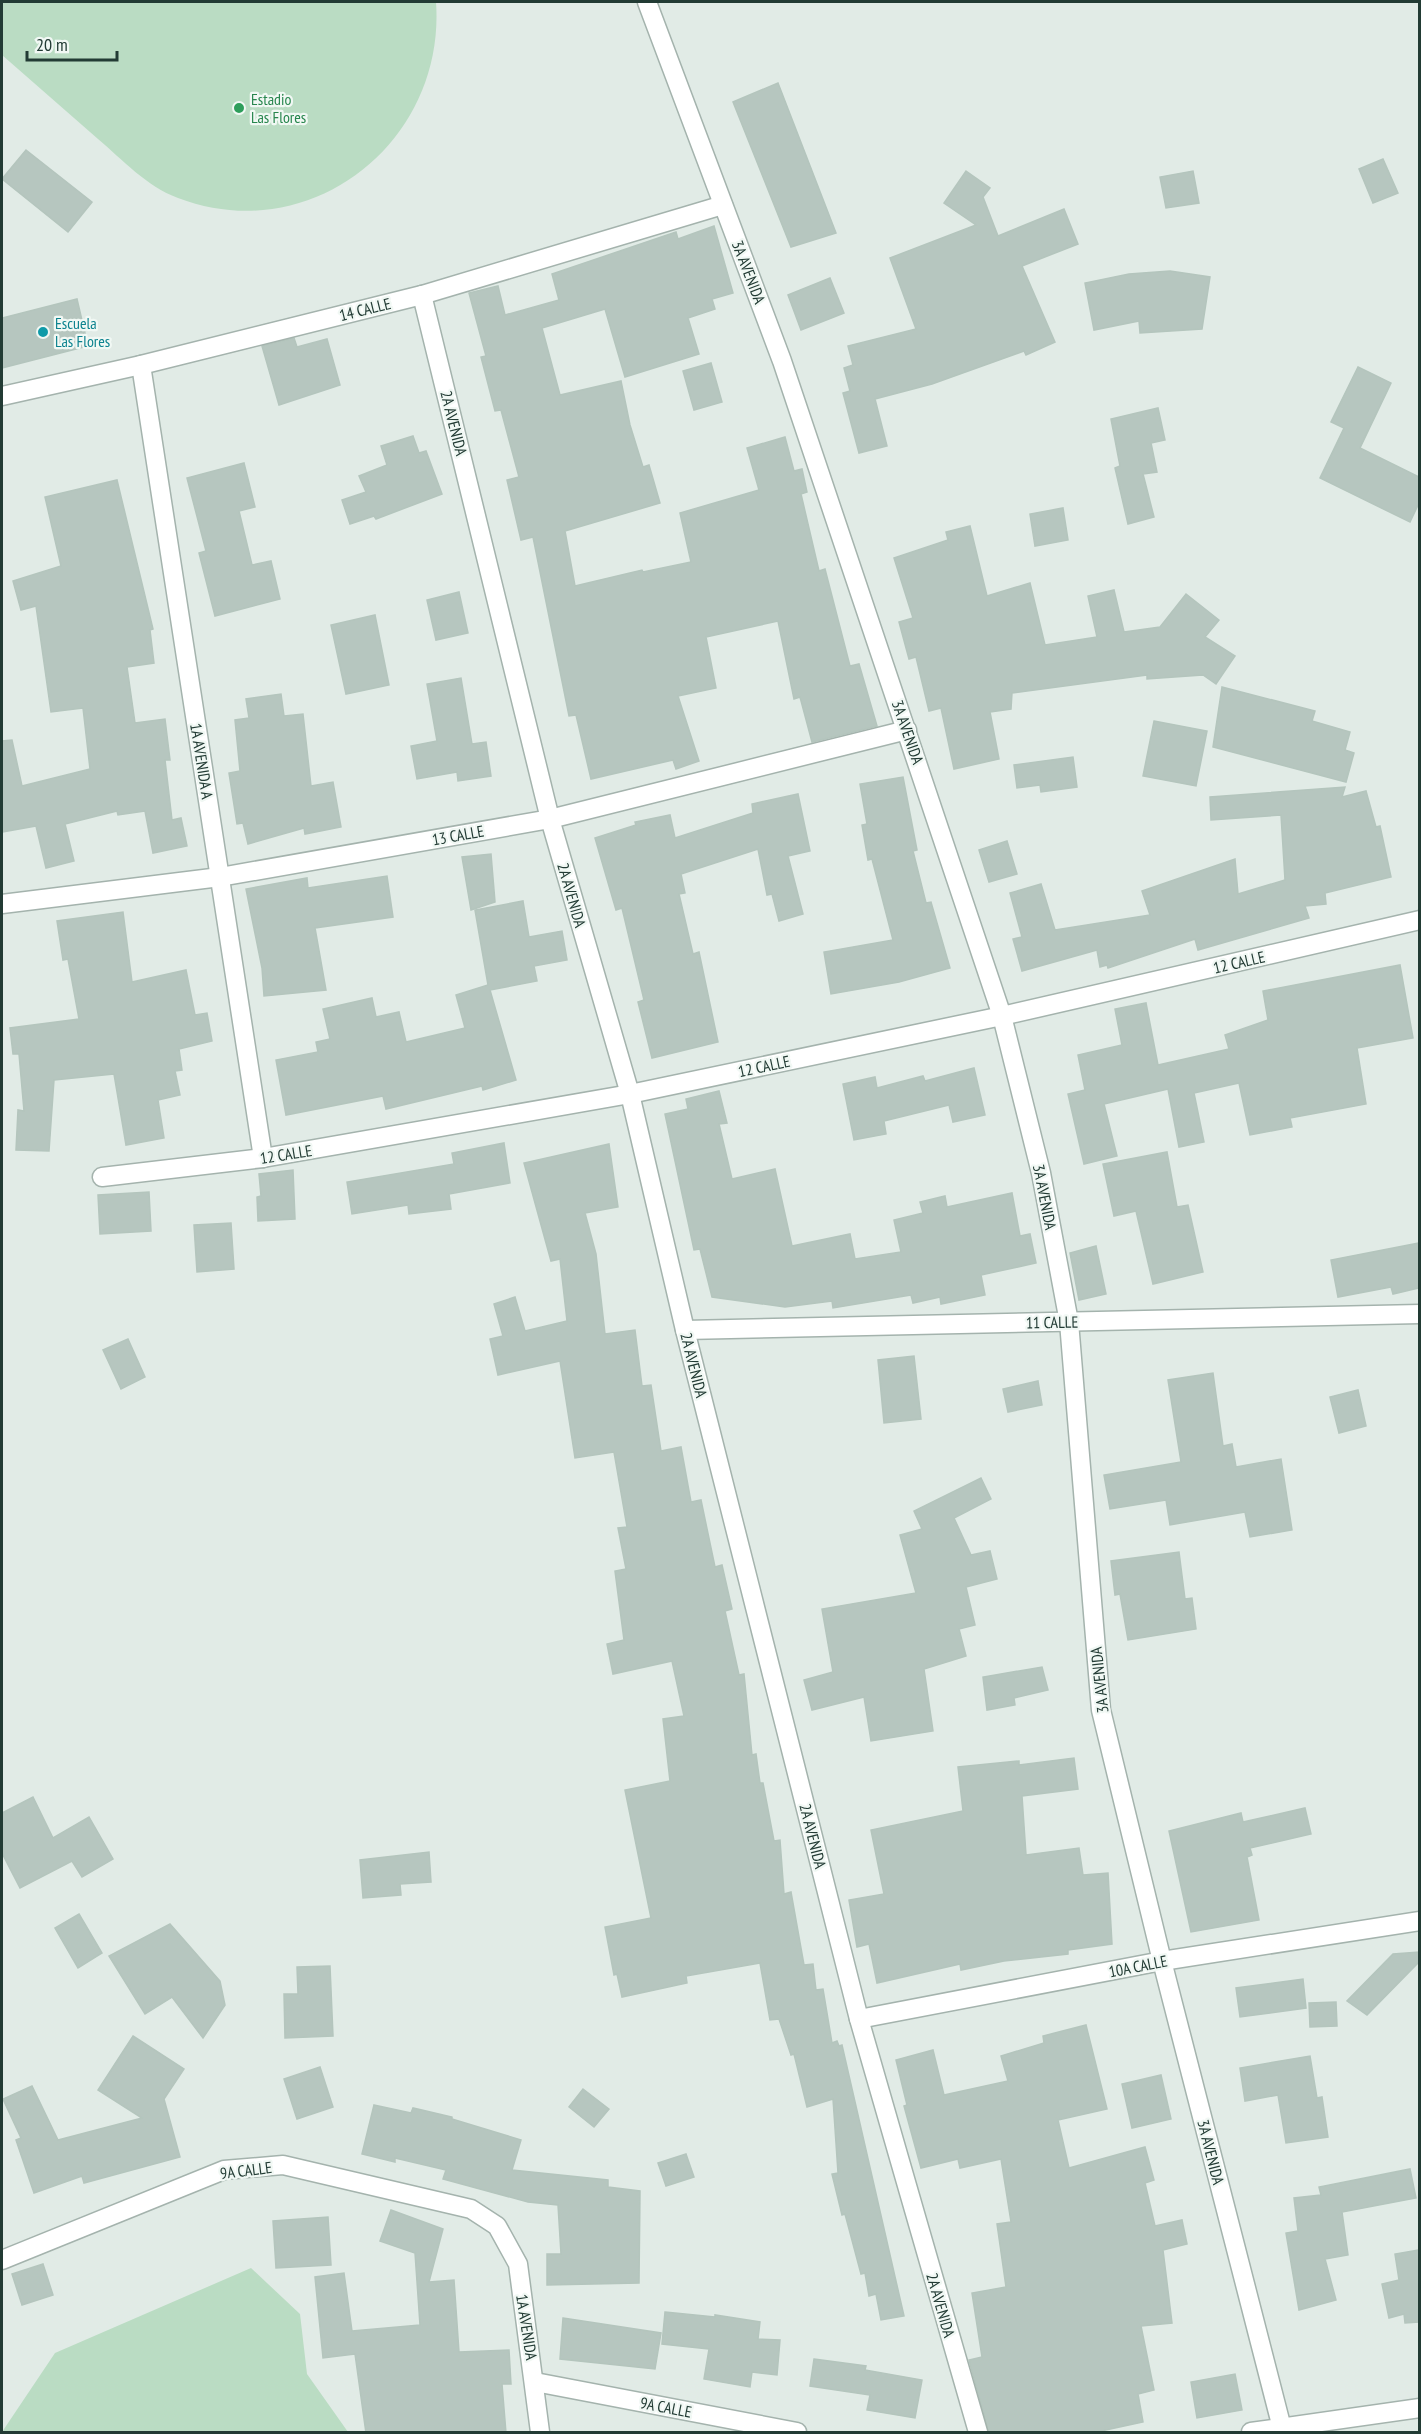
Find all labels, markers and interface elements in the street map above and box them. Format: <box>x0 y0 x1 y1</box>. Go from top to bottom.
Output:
scale bar <box>27 24 117 62</box>
text: 20 m <box>36 33 68 56</box>
place label: Estadio Las Flores <box>251 89 306 127</box>
marker: Estadio Las Flores <box>232 101 246 115</box>
street label: 3A AVENIDA <box>728 237 770 307</box>
street label: 14 CALLE <box>337 293 393 325</box>
place label: Escuela Las Flores <box>55 313 110 351</box>
marker: Escuela Las Flores <box>36 325 50 339</box>
street label: 2A AVENIDA <box>436 388 472 458</box>
street label: 3A AVENIDA <box>888 697 928 767</box>
street label: 1A AVENIDA A <box>186 722 218 801</box>
street label: 13 CALLE <box>430 821 486 849</box>
street label: 2A AVENIDA <box>553 860 591 930</box>
street label: 12 CALLE <box>1211 946 1267 978</box>
street label: 12 CALLE <box>736 1051 792 1081</box>
street label: 12 CALLE <box>259 1140 314 1168</box>
street label: 3A AVENIDA <box>1029 1163 1061 1232</box>
street label: 11 CALLE <box>1026 1312 1079 1332</box>
street label: 2A AVENIDA <box>676 1330 712 1400</box>
street label: 3A AVENIDA <box>1086 1646 1112 1714</box>
street label: 2A AVENIDA <box>795 1801 831 1871</box>
street label: 10A CALLE <box>1107 1950 1169 1981</box>
street label: 3A AVENIDA <box>1193 2117 1229 2187</box>
street label: 9A CALLE <box>219 2157 273 2183</box>
street label: 2A AVENIDA <box>922 2270 960 2340</box>
street label: 1A AVENIDA <box>512 2293 542 2362</box>
street label: 9A CALLE <box>638 2392 694 2422</box>

